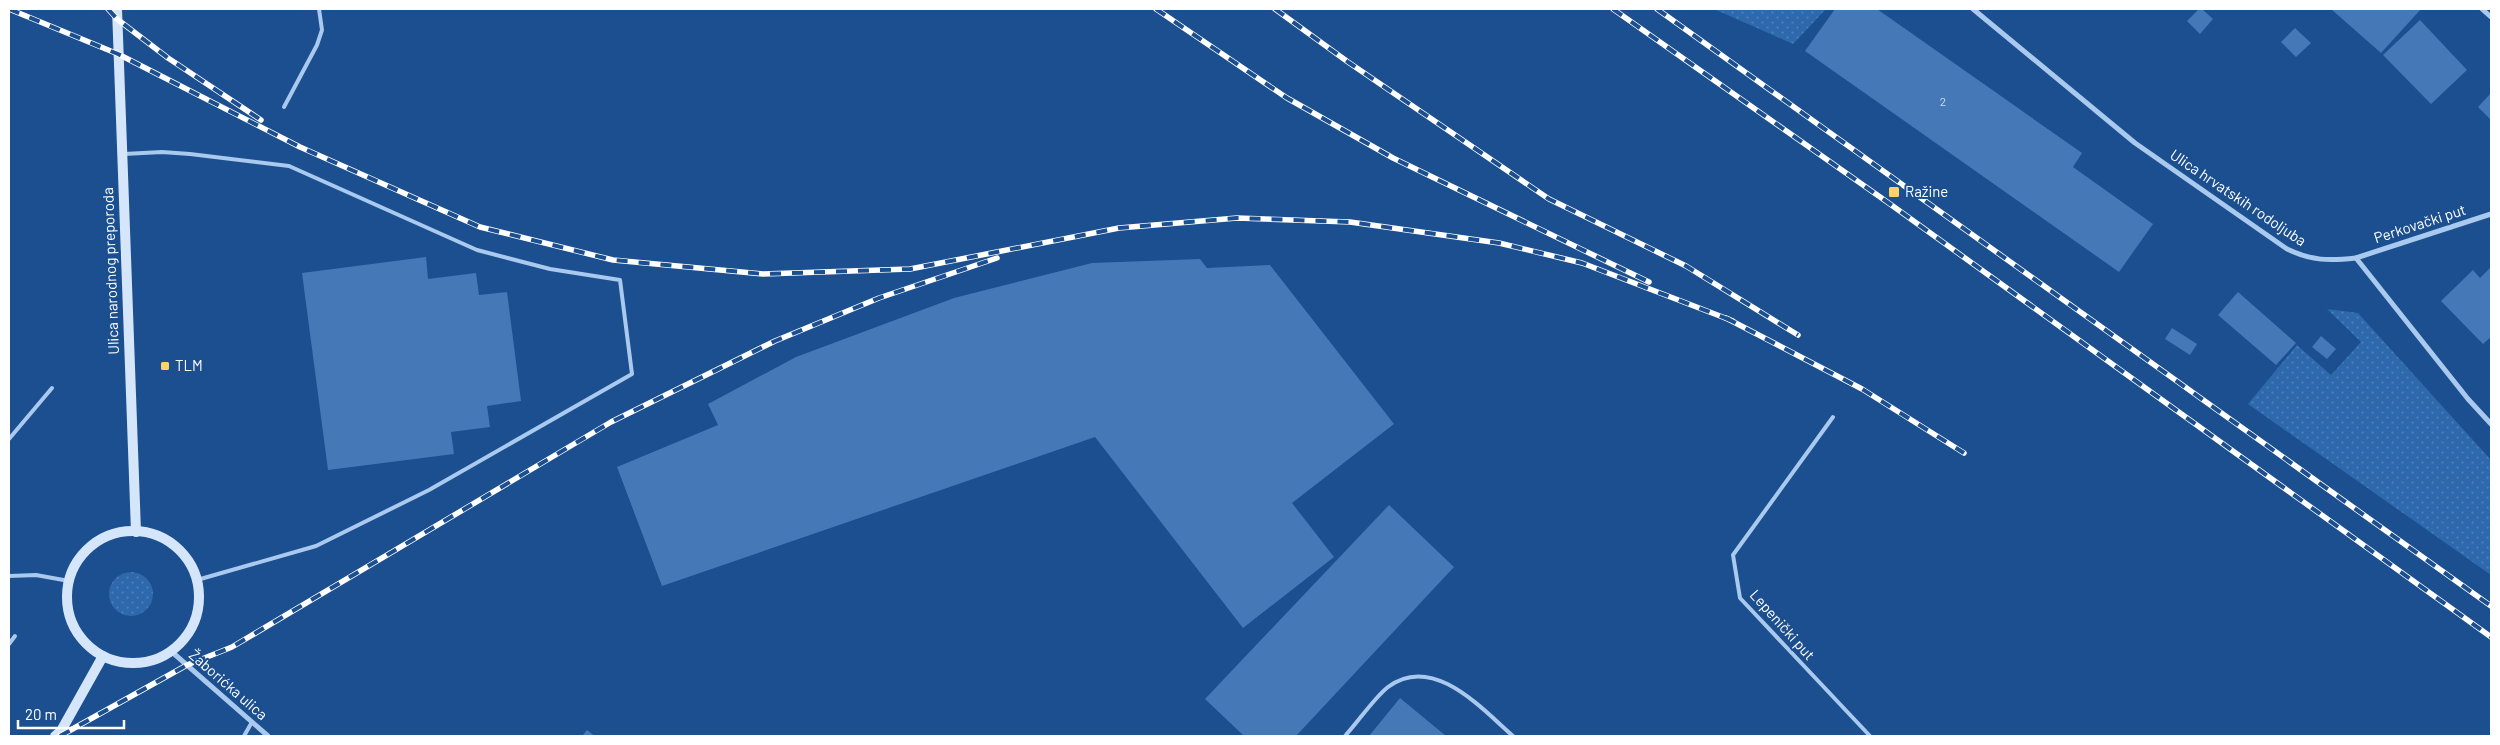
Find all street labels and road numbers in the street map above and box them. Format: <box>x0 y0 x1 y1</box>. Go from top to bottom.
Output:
street label: Ulica hrvatskih rodoljuba <box>2167 145 2310 249</box>
street label: Ulica narodnog preporoda <box>98 187 122 355</box>
street label: Perkovački put <box>2371 200 2468 246</box>
street label: Lepenički put <box>1746 585 1819 663</box>
street label: Žaborićka ulica <box>186 645 272 723</box>

